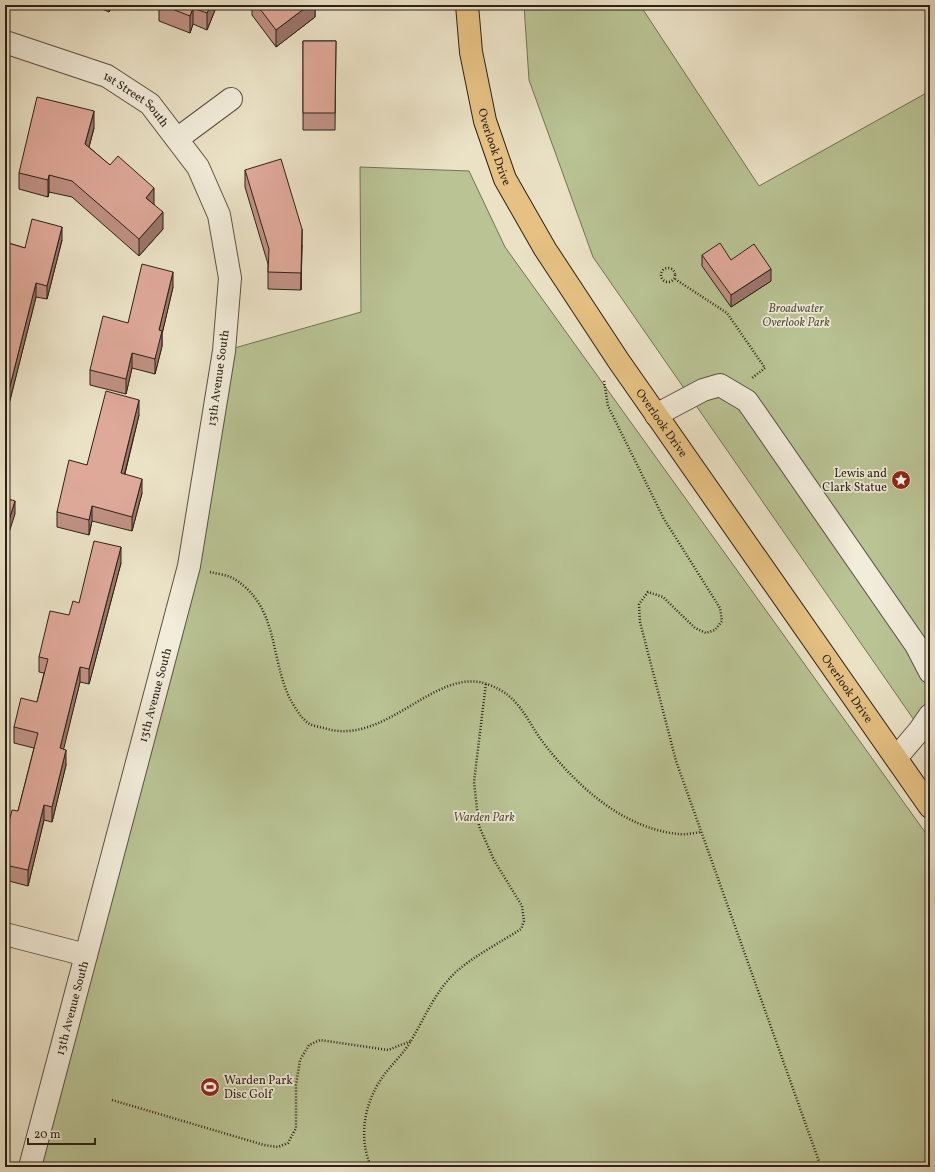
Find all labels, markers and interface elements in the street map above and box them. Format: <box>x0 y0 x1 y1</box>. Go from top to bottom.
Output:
street label: 1st Street South <box>101 68 172 131</box>
street label: Overlook Drive <box>474 107 514 189</box>
park label: Broadwater Overlook Park <box>762 301 830 331</box>
street label: 13th Avenue South <box>204 329 234 427</box>
street label: Overlook Drive <box>631 386 691 461</box>
place label: Lewis and Clark Statue <box>822 466 887 496</box>
place icon: Lewis and Clark Statue <box>890 469 912 491</box>
street label: 13th Avenue South <box>136 646 176 744</box>
street label: Overlook Drive <box>817 652 876 727</box>
park label: Warden Park <box>453 810 515 826</box>
street label: 13th Avenue South <box>53 959 93 1057</box>
place label: Warden Park Disc Golf <box>224 1073 293 1103</box>
sports icon: Warden Park Disc Golf <box>199 1076 221 1098</box>
scale bar <box>28 1120 95 1146</box>
text: 20 m <box>34 1127 61 1143</box>

